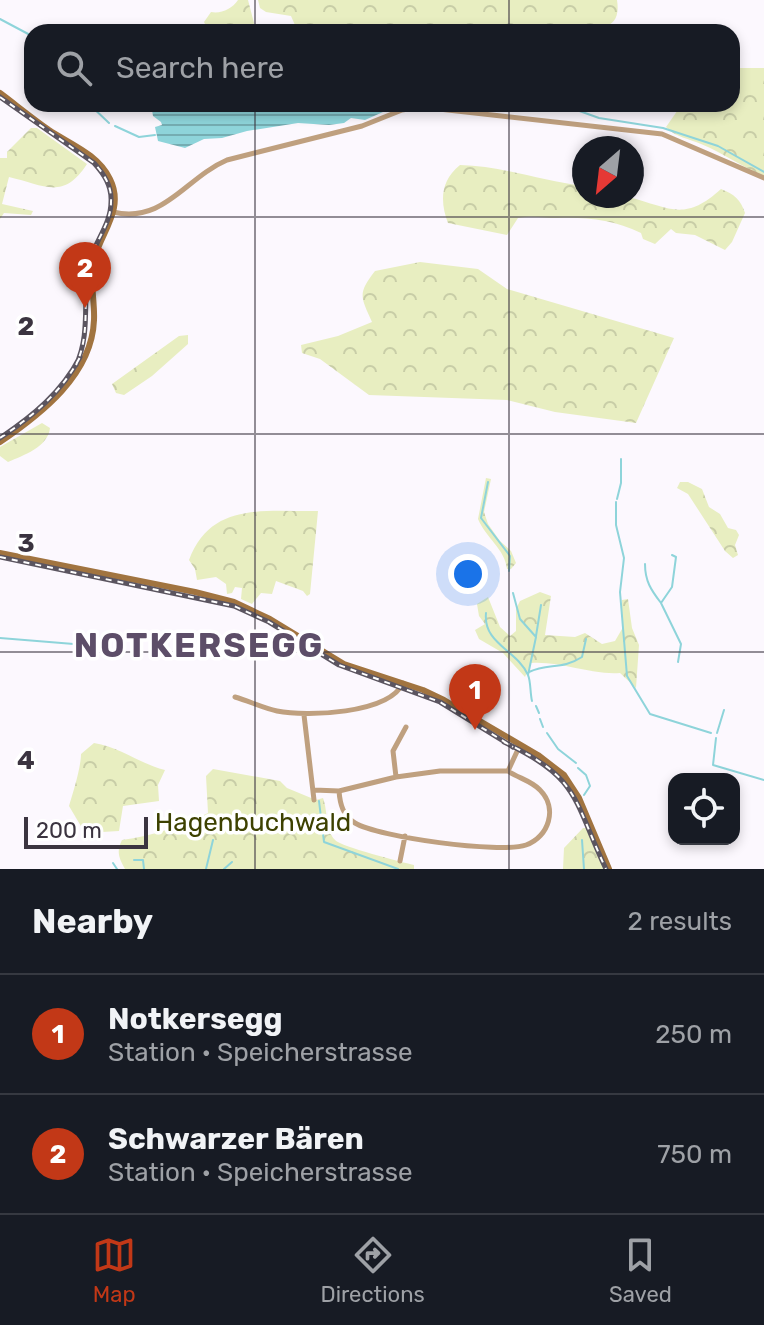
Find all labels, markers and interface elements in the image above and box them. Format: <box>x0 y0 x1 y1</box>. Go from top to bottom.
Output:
search box <box>24 24 740 112</box>
icon: search <box>52 46 96 90</box>
text: Search here <box>116 50 284 86</box>
north arrow <box>572 136 644 208</box>
pin: 2 <box>59 242 111 308</box>
text: 2 <box>18 311 34 342</box>
text: 3 <box>17 528 35 559</box>
your location <box>448 554 488 594</box>
district label: NOTKERSEGG <box>74 625 324 666</box>
pin: 1 <box>449 664 501 730</box>
text: 4 <box>17 745 35 776</box>
map controls <box>668 773 740 845</box>
button: locate <box>668 773 740 845</box>
park label: Hagenbuchwald <box>155 807 351 838</box>
scale bar <box>24 813 148 849</box>
text: 200 m <box>36 817 102 844</box>
text: Nearby <box>32 901 153 942</box>
text: 2 results <box>628 906 732 937</box>
text: Notkersegg <box>108 1001 283 1037</box>
text: 1 <box>52 1019 64 1050</box>
text: 250 m <box>655 1019 732 1050</box>
text: Station · Speicherstrasse <box>108 1037 413 1068</box>
text: Schwarzer Bären <box>108 1121 364 1157</box>
text: 2 <box>50 1139 66 1170</box>
text: 750 m <box>657 1139 732 1170</box>
text: Station · Speicherstrasse <box>108 1157 413 1188</box>
tab: Map <box>92 1233 136 1308</box>
tab: Directions <box>320 1233 425 1308</box>
tab: Saved <box>609 1233 672 1308</box>

